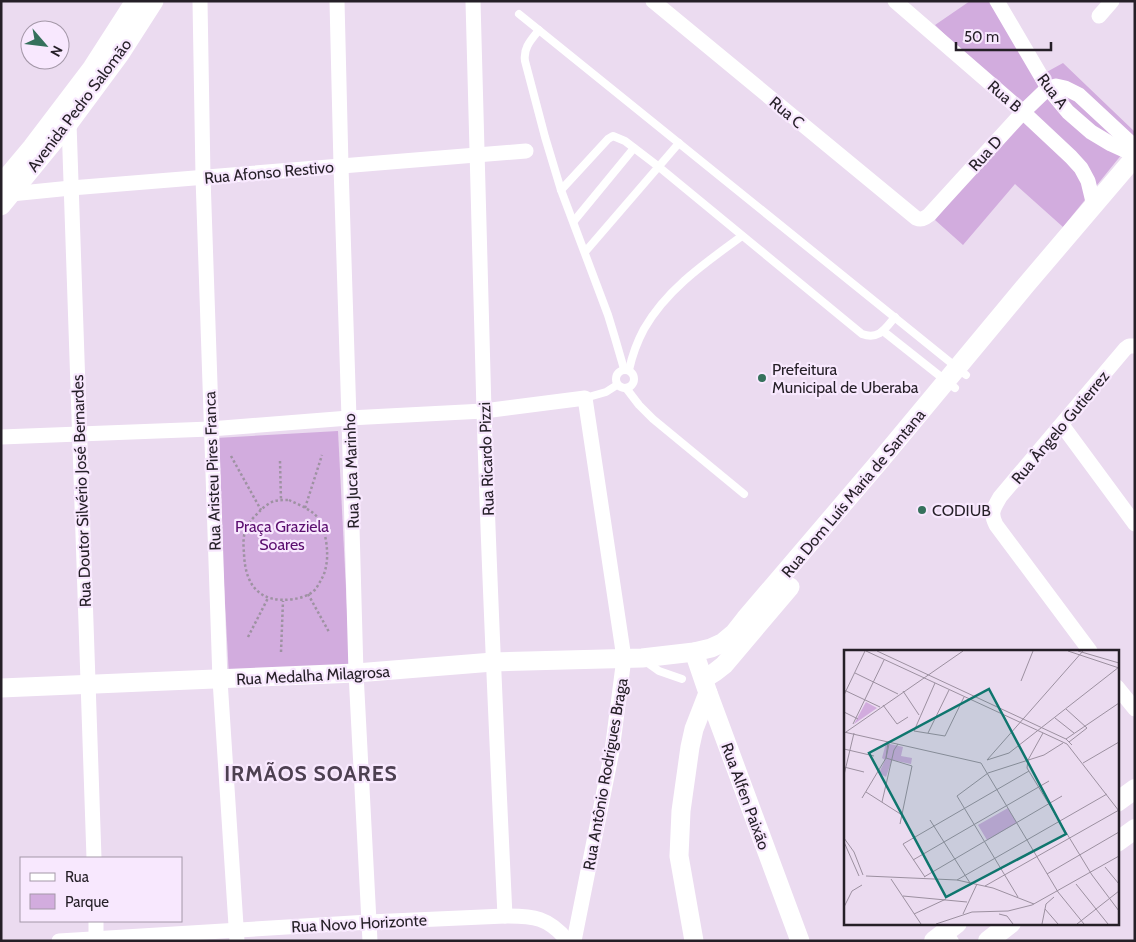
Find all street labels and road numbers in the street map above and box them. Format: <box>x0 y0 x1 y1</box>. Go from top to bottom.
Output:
street label: Avenida Pedro Salomão <box>23 35 136 175</box>
street label: Rua A <box>1033 70 1072 113</box>
street label: Rua B <box>984 77 1026 117</box>
street label: Rua C <box>766 93 808 132</box>
street label: Rua D <box>965 132 1006 175</box>
street label: Rua Afonso Restivo <box>203 157 335 188</box>
street label: Rua Ângelo Gutierrez <box>1008 367 1114 488</box>
street label: Rua Doutor Silvério José Bernardes <box>68 374 95 608</box>
street label: Rua Aristeu Pires Franca <box>200 391 225 551</box>
street label: Rua Ricardo Pizzi <box>475 402 498 516</box>
street label: Rua Dom Luís Maria de Santana <box>777 405 929 581</box>
street label: Rua Juca Marinho <box>340 413 363 529</box>
street label: Rua Medalha Milagrosa <box>236 662 391 689</box>
street label: Rua Antônio Rodrigues Braga <box>579 676 632 872</box>
street label: Rua Alfen Paixão <box>717 740 774 852</box>
street label: Rua Novo Horizonte <box>291 910 427 937</box>

